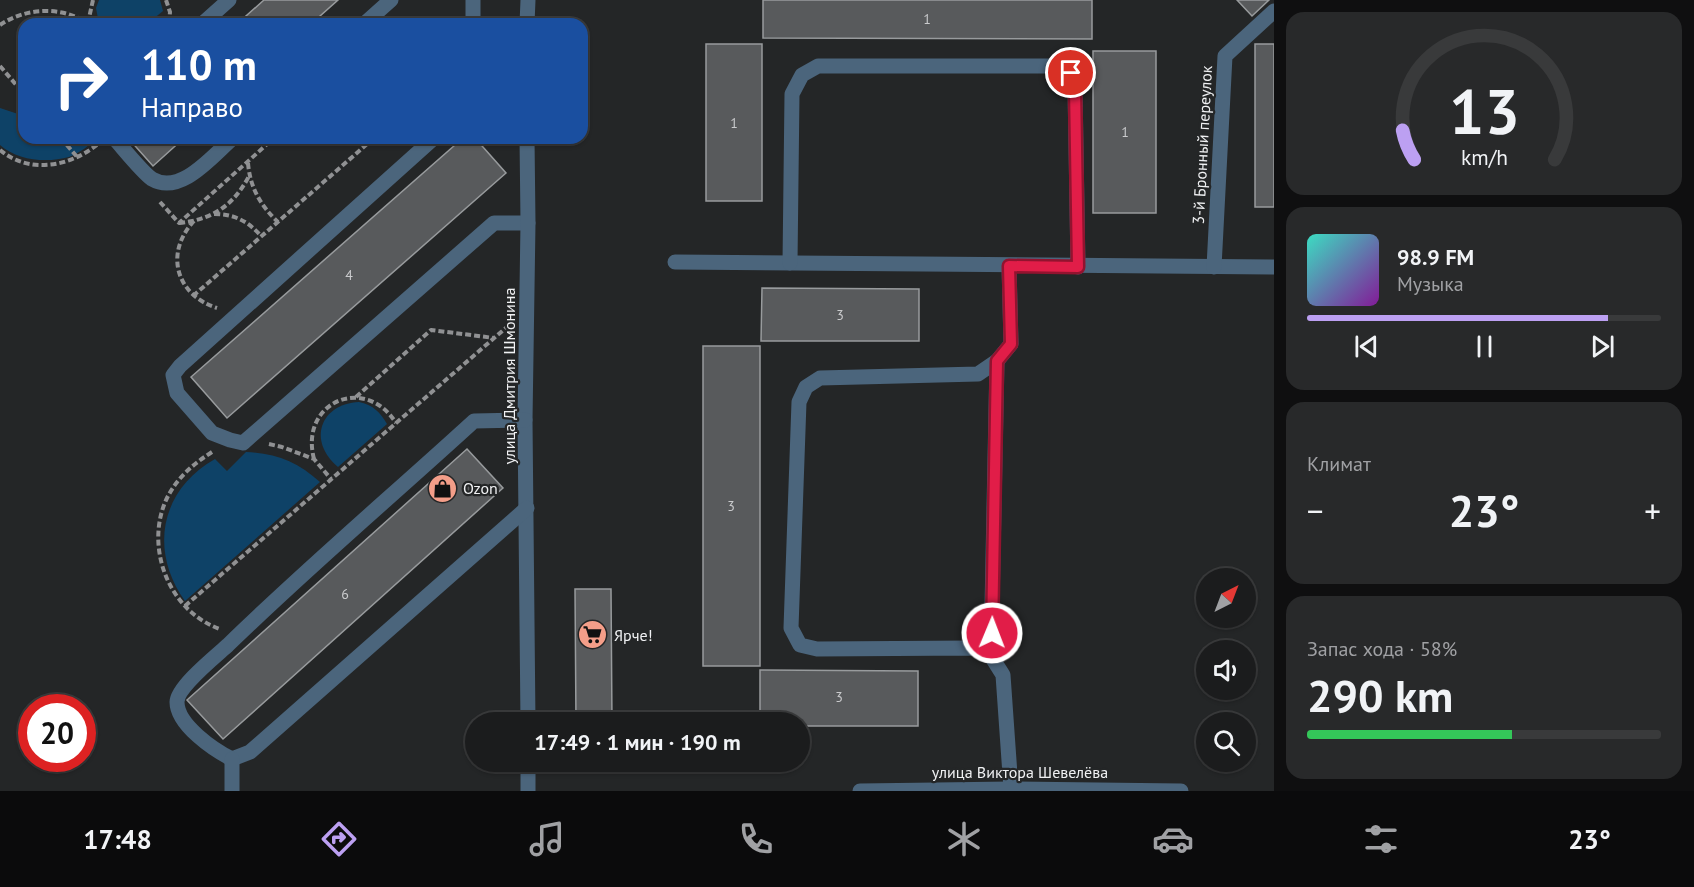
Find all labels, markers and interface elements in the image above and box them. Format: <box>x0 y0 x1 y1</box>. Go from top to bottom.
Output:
house number: 1 <box>923 10 931 28</box>
text: 110 m <box>141 37 257 92</box>
icon: right <box>42 42 120 120</box>
pin <box>1045 47 1096 98</box>
icon: arrive <box>1054 56 1087 89</box>
street label: 3-й Бронный переулок <box>1188 65 1216 225</box>
text: 13 <box>1449 71 1519 152</box>
text: Направо <box>141 90 243 124</box>
house number: 1 <box>730 114 738 132</box>
house number: 1 <box>1121 123 1129 141</box>
text: km/h <box>1460 144 1507 172</box>
text: 98.9 FM <box>1397 243 1474 271</box>
house number: 4 <box>345 266 353 284</box>
text: Музыка <box>1397 271 1464 297</box>
street label: улица Дмитрия Шмонина <box>499 288 519 464</box>
house number: 3 <box>836 306 844 324</box>
icon: previous <box>1350 330 1383 363</box>
icon: pause <box>1468 330 1501 363</box>
icon: next <box>1586 330 1619 363</box>
text: Климат <box>1307 451 1371 477</box>
shop icon: Ozon <box>426 472 458 504</box>
place label: Ozon <box>463 478 498 498</box>
text: 23° <box>1449 481 1519 539</box>
text: − <box>1307 489 1324 532</box>
text: + <box>1644 489 1661 532</box>
house number: 3 <box>727 497 735 515</box>
north arrow <box>1196 568 1256 628</box>
map controls <box>1196 568 1256 772</box>
house number: 6 <box>341 585 349 603</box>
position arrow <box>960 601 1024 665</box>
supermarket icon: Ярче! <box>577 619 609 651</box>
place label: Ярче! <box>614 625 653 645</box>
text: Запас хода · 58% <box>1307 636 1457 662</box>
button: sound <box>1196 640 1256 700</box>
text: 290 km <box>1307 666 1453 724</box>
house number: 3 <box>835 688 843 706</box>
speed limit sign: 20 <box>18 694 96 772</box>
button: search <box>1196 712 1256 772</box>
text: 17:49 · 1 мин · 190 m <box>534 728 741 756</box>
street label: улица Виктора Шевелёва <box>932 762 1108 782</box>
icon: directions <box>318 818 360 860</box>
icon: music <box>526 818 568 860</box>
icon: phone <box>735 818 777 860</box>
icon: climate <box>943 818 985 860</box>
icon: car <box>1152 818 1194 860</box>
icon: filters <box>1360 818 1402 860</box>
text: 17:48 <box>83 822 152 856</box>
text: 23° <box>1568 822 1611 856</box>

